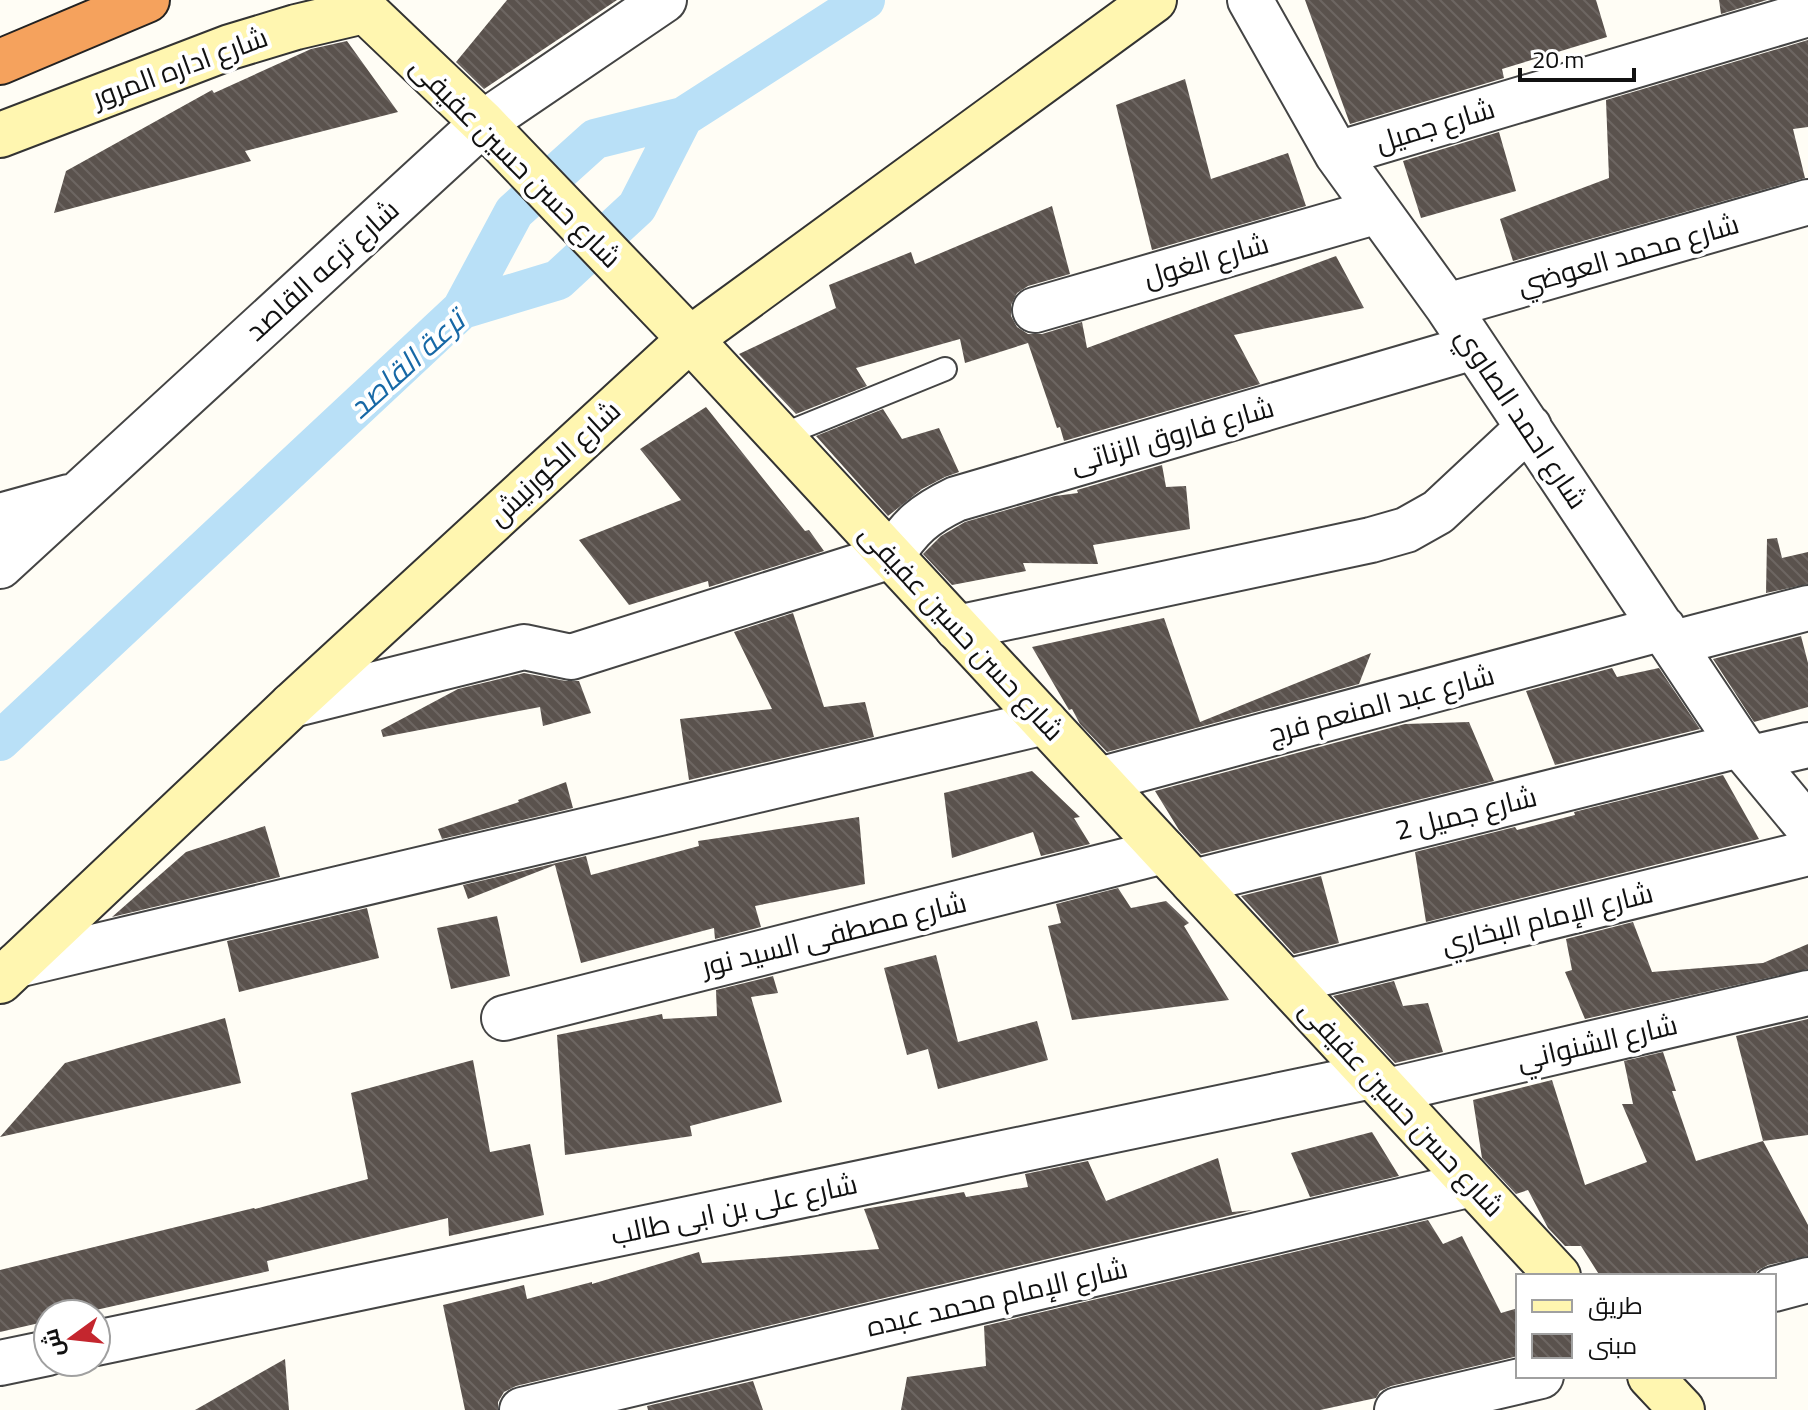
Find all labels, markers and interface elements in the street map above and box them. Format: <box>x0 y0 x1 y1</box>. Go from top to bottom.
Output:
street label: شارع اداره المرور <box>83 11 275 124</box>
scale bar <box>1520 32 1634 82</box>
text: 20 m <box>1532 37 1584 82</box>
street label: شارع حسن حسين عفيفى <box>397 43 635 281</box>
street label: شارع جميل <box>1369 82 1501 168</box>
street label: شارع ترعه القاصد <box>232 186 412 354</box>
street label: شارع محمد العوضي <box>1511 197 1745 311</box>
street label: شارع الغول <box>1137 217 1275 303</box>
water label: ترعة القاصد <box>334 292 482 433</box>
street label: شارع احمد الصاوي <box>1441 316 1603 520</box>
street label: شارع فاروق الزناتى <box>1064 381 1280 489</box>
street label: شارع الكورنيش <box>475 387 633 539</box>
street label: شارع حسن حسين عفيفى <box>846 510 1078 754</box>
street label: شارع عبد المنعم فرج <box>1262 649 1500 759</box>
street label: شارع جميل 2 <box>1390 770 1542 856</box>
street label: شارع الإمام البخاري <box>1435 867 1659 969</box>
street label: شارع مصطفى السيد نور <box>694 876 972 993</box>
street label: شارع حسن حسين عفيفى <box>1286 986 1518 1230</box>
street label: شارع الشنواني <box>1511 998 1683 1086</box>
street label: شارع على بن ابى طالب <box>606 1157 862 1261</box>
street label: شارع الإمام محمد عبده <box>861 1242 1133 1352</box>
legend <box>1516 1274 1776 1378</box>
text: طريق <box>1588 1283 1643 1328</box>
north arrow <box>32 1298 112 1378</box>
text: مبنى <box>1588 1323 1637 1368</box>
text: ش <box>29 1324 77 1362</box>

